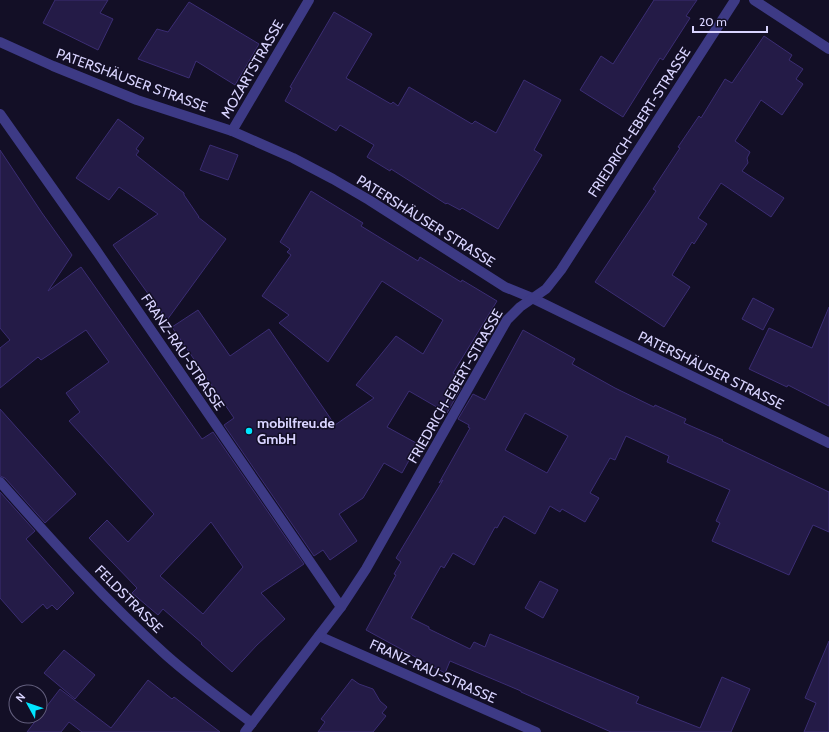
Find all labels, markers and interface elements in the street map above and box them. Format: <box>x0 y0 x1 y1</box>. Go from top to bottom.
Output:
scale bar <box>693 8 767 34</box>
text: 20 m <box>699 14 727 29</box>
street label: MOZARTSTRASSE <box>217 16 288 121</box>
street label: FRIEDRICH-EBERT-STRASSE <box>584 43 694 200</box>
street label: PATERSHÄUSER STRASSE <box>54 44 210 116</box>
street label: PATERSHÄUSER STRASSE <box>353 171 499 271</box>
street label: FRANZ-RAU-STRASSE <box>137 290 229 414</box>
street label: FRIEDRICH-EBERT-STRASSE <box>403 305 507 466</box>
street label: PATERSHÄUSER STRASSE <box>635 327 787 413</box>
place label: mobilfreu.de GmbH <box>257 414 335 448</box>
marker: mobilfreu.de GmbH <box>244 426 254 436</box>
street label: FELDSTRASSE <box>91 561 167 637</box>
street label: FRANZ-RAU-STRASSE <box>367 635 499 707</box>
north arrow <box>8 684 48 724</box>
text: N <box>12 690 28 705</box>

